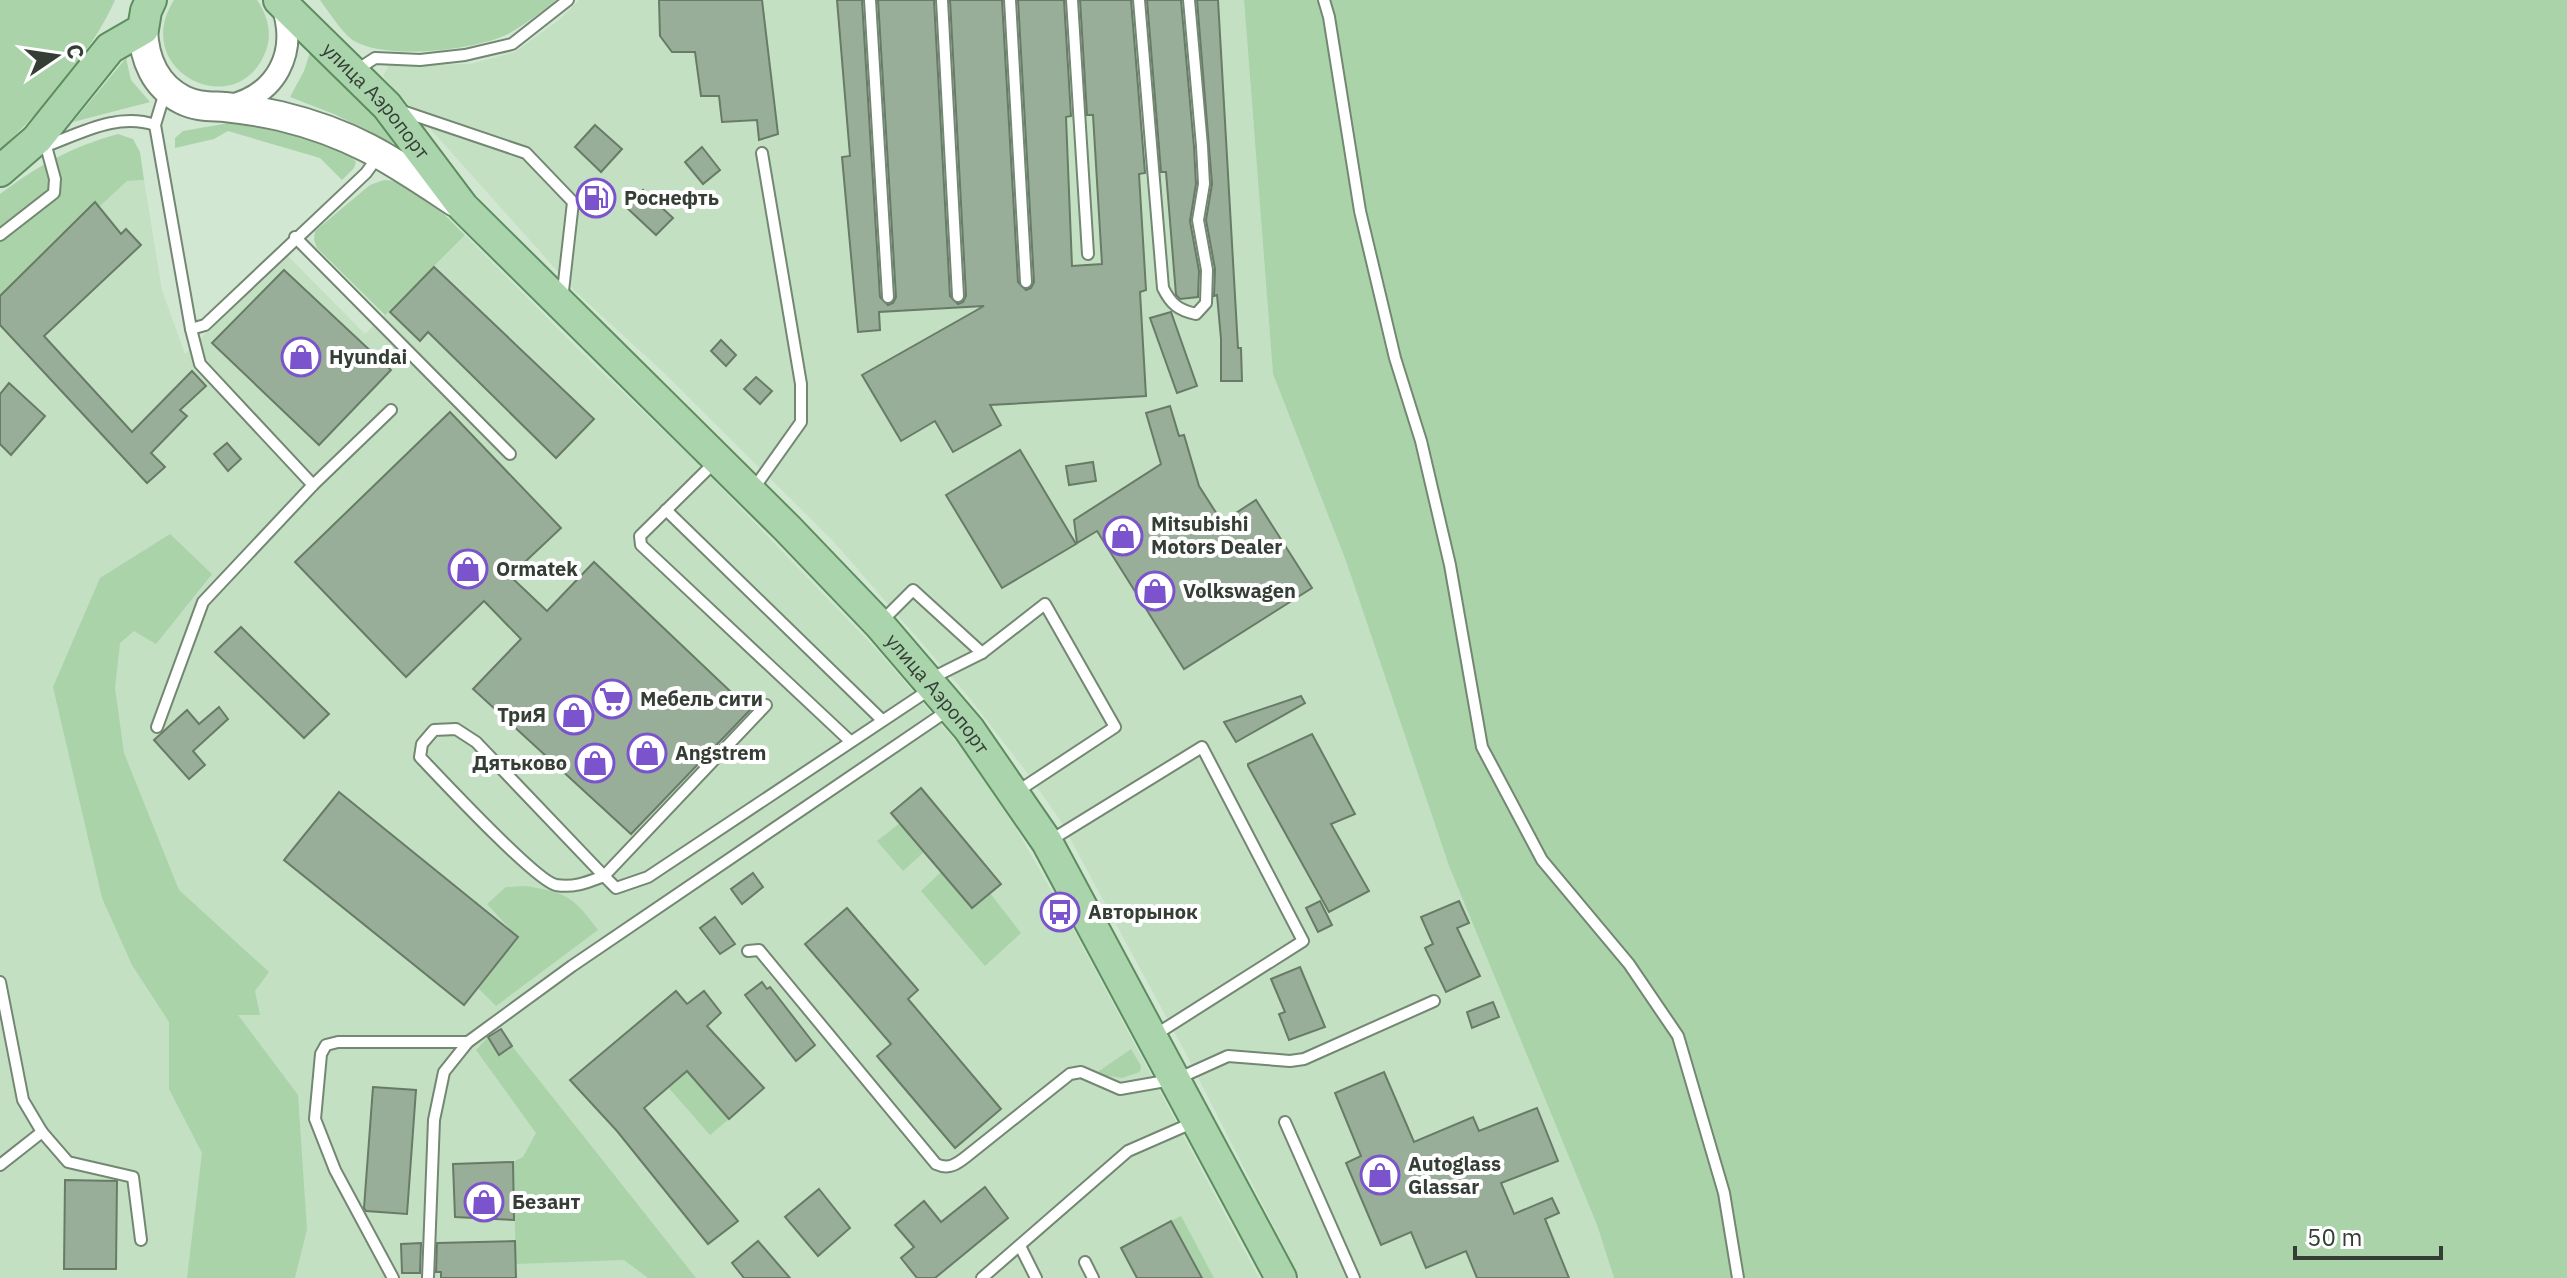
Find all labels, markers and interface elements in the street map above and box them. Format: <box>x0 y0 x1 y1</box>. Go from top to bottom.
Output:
north arrow <box>16 16 96 96</box>
street label: улица Аэропорт <box>316 36 437 165</box>
text: С <box>60 41 92 62</box>
fuel station icon: Роснефть <box>575 177 617 219</box>
place label: Роснефть <box>624 184 719 211</box>
shop icon: Hyundai <box>280 336 322 378</box>
place label: Hyundai <box>329 343 407 370</box>
place label: Mitsubishi Motors Dealer <box>1151 510 1282 560</box>
shop icon: Mitsubishi Motors Dealer <box>1102 515 1144 557</box>
shop icon: Ormatek <box>447 548 489 590</box>
place label: Ormatek <box>496 555 578 582</box>
shop icon: Volkswagen <box>1134 570 1176 612</box>
place label: Volkswagen <box>1183 577 1296 604</box>
street label: улица Аэропорт <box>880 627 997 760</box>
supermarket icon: Мебель сити <box>591 678 633 720</box>
place label: Мебель сити <box>640 685 763 712</box>
shop icon: ТриЯ <box>553 694 595 736</box>
place label: ТриЯ <box>497 701 546 728</box>
shop icon: Angstrem <box>626 732 668 774</box>
place label: Angstrem <box>675 739 766 766</box>
shop icon: Дятьково <box>574 742 616 784</box>
place label: Дятьково <box>472 749 567 776</box>
bus stop icon: Авторынок <box>1039 891 1081 933</box>
place label: Авторынок <box>1088 898 1198 925</box>
place label: Autoglass Glassar <box>1408 1150 1501 1200</box>
shop icon: Autoglass Glassar <box>1359 1154 1401 1196</box>
shop icon: Безант <box>463 1181 505 1223</box>
place label: Безант <box>512 1188 581 1215</box>
scale bar <box>2295 1210 2441 1260</box>
text: 50 m <box>2307 1221 2362 1253</box>

